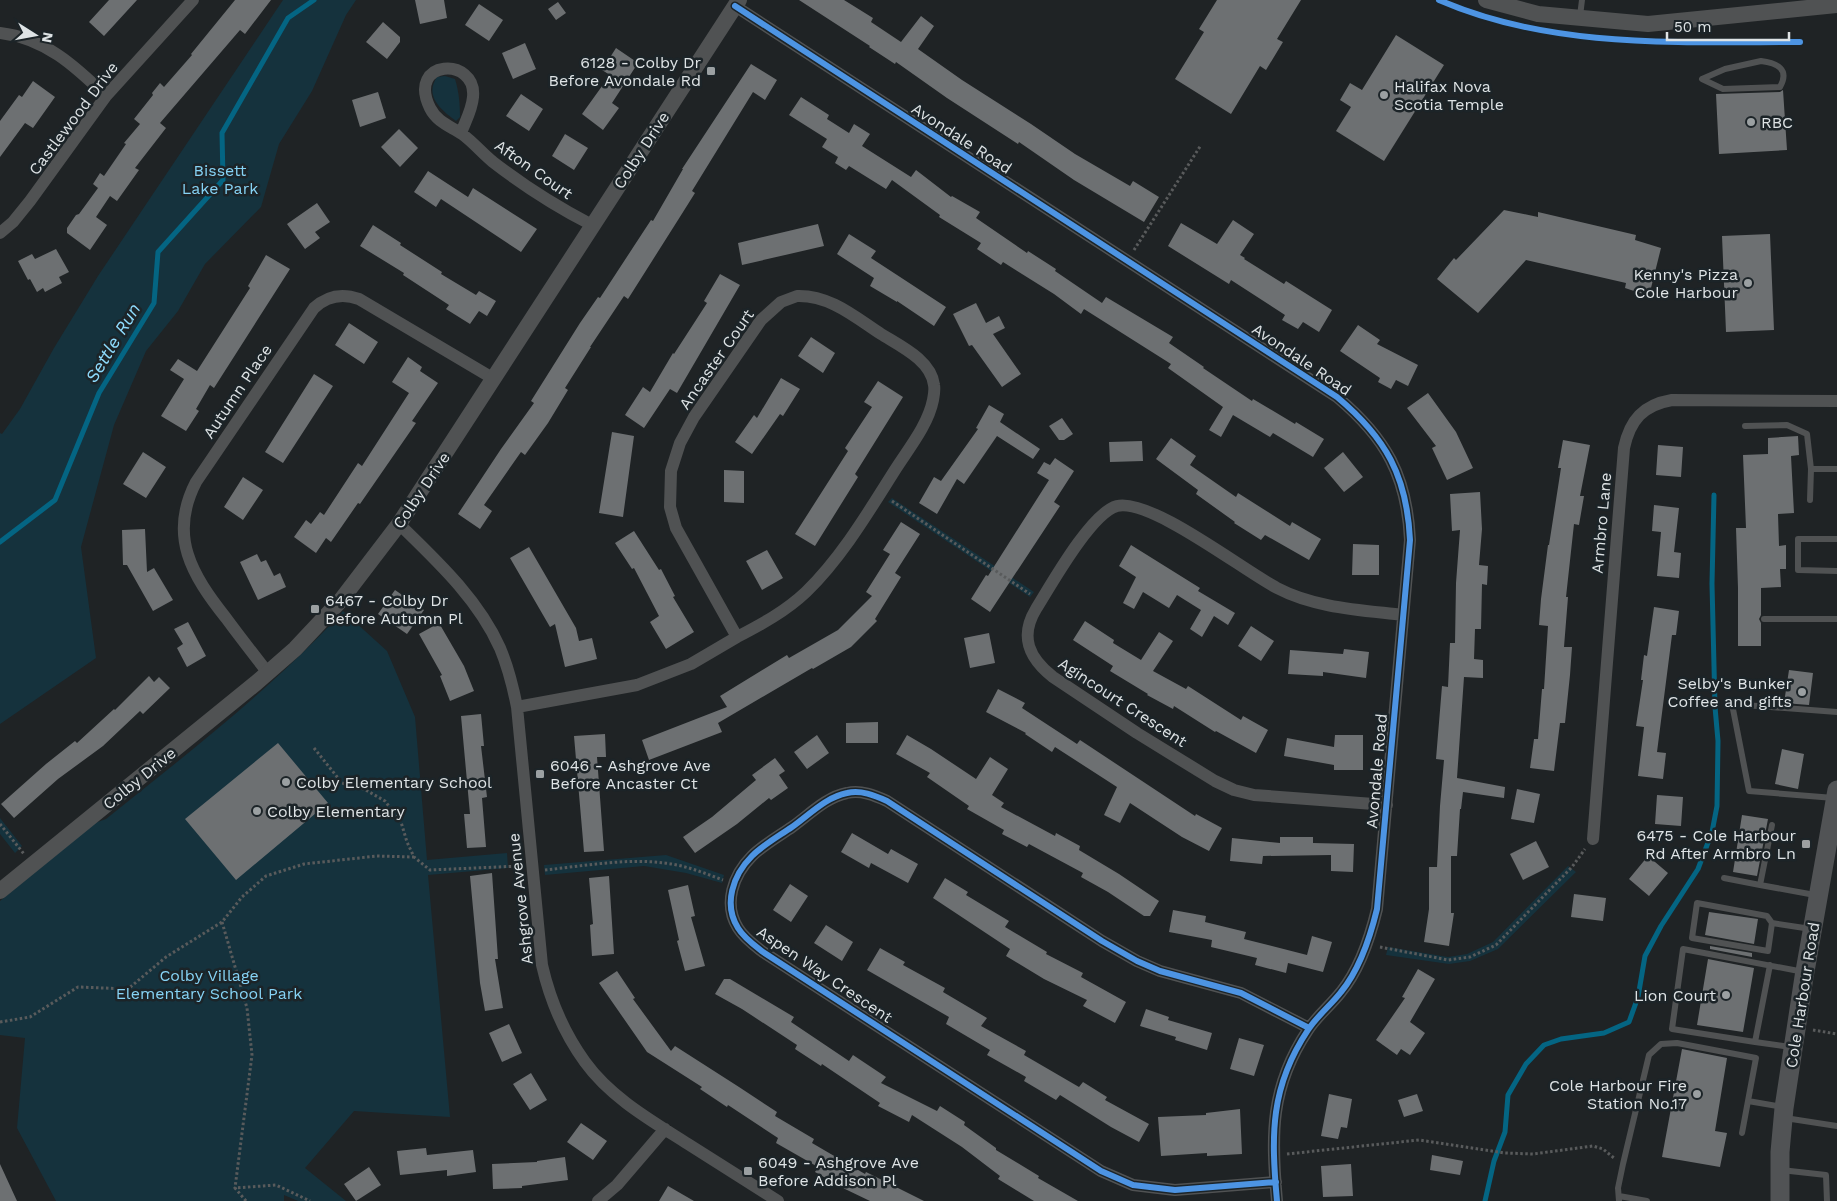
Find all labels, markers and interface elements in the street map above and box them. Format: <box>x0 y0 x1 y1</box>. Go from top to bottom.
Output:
north arrow <box>10 10 60 60</box>
scale bar <box>1667 10 1790 42</box>
text: 50 m <box>1674 18 1711 36</box>
text: N <box>39 31 57 44</box>
place label: 6128 - Colby Dr Before Avondale Rd <box>548 53 701 90</box>
street label: Castlewood Drive <box>25 58 122 179</box>
marker: 6128 - Colby Dr Before Avondale Rd <box>705 65 717 77</box>
place label: Halifax Nova Scotia Temple <box>1394 77 1504 114</box>
marker: Halifax Nova Scotia Temple <box>1378 89 1390 101</box>
street label: Avondale Road <box>908 99 1015 178</box>
street label: Colby Drive <box>609 108 673 193</box>
place label: RBC <box>1761 113 1793 132</box>
marker: RBC <box>1745 116 1757 128</box>
street label: Afton Court <box>491 136 576 203</box>
park label: Bissett Lake Park <box>182 161 258 198</box>
place label: Kenny's Pizza Cole Harbour <box>1634 265 1738 302</box>
marker: Kenny's Pizza Cole Harbour <box>1742 277 1754 289</box>
water label: Settle Run <box>81 299 144 386</box>
street label: Ancaster Court <box>675 305 758 413</box>
street label: Avondale Road <box>1248 319 1355 400</box>
street label: Autumn Place <box>199 341 276 442</box>
street label: Colby Drive <box>389 448 454 532</box>
street label: Armbro Lane <box>1588 472 1615 574</box>
place label: 6467 - Colby Dr Before Autumn Pl <box>325 591 463 628</box>
marker: 6467 - Colby Dr Before Autumn Pl <box>309 603 321 615</box>
street label: Agincourt Crescent <box>1055 654 1191 751</box>
place label: Selby's Bunker Coffee and gifts <box>1667 674 1792 711</box>
marker: Selby's Bunker Coffee and gifts <box>1796 686 1808 698</box>
street label: Avondale Road <box>1362 713 1391 829</box>
street label: Colby Drive <box>99 743 180 814</box>
place label: 6046 - Ashgrove Ave Before Ancaster Ct <box>550 756 711 793</box>
marker: 6046 - Ashgrove Ave Before Ancaster Ct <box>534 768 546 780</box>
place label: Colby Elementary School <box>296 773 492 792</box>
marker: Colby Elementary School <box>280 776 292 788</box>
place label: Colby Elementary <box>267 802 405 821</box>
marker: Colby Elementary <box>251 805 263 817</box>
place label: 6475 - Cole Harbour Rd After Armbro Ln <box>1637 826 1796 863</box>
street label: Ashgrove Avenue <box>504 832 537 966</box>
marker: 6475 - Cole Harbour Rd After Armbro Ln <box>1800 838 1812 850</box>
street label: Cole Harbour Road <box>1782 921 1823 1069</box>
street label: Aspen Way Crescent <box>753 922 896 1027</box>
park label: Colby Village Elementary School Park <box>116 966 302 1003</box>
place label: Lion Court <box>1634 986 1716 1005</box>
marker: Lion Court <box>1720 989 1732 1001</box>
place label: Cole Harbour Fire Station No.17 <box>1549 1076 1687 1113</box>
marker: Cole Harbour Fire Station No.17 <box>1691 1088 1703 1100</box>
place label: 6049 - Ashgrove Ave Before Addison Pl <box>758 1153 919 1190</box>
marker: 6049 - Ashgrove Ave Before Addison Pl <box>742 1165 754 1177</box>

